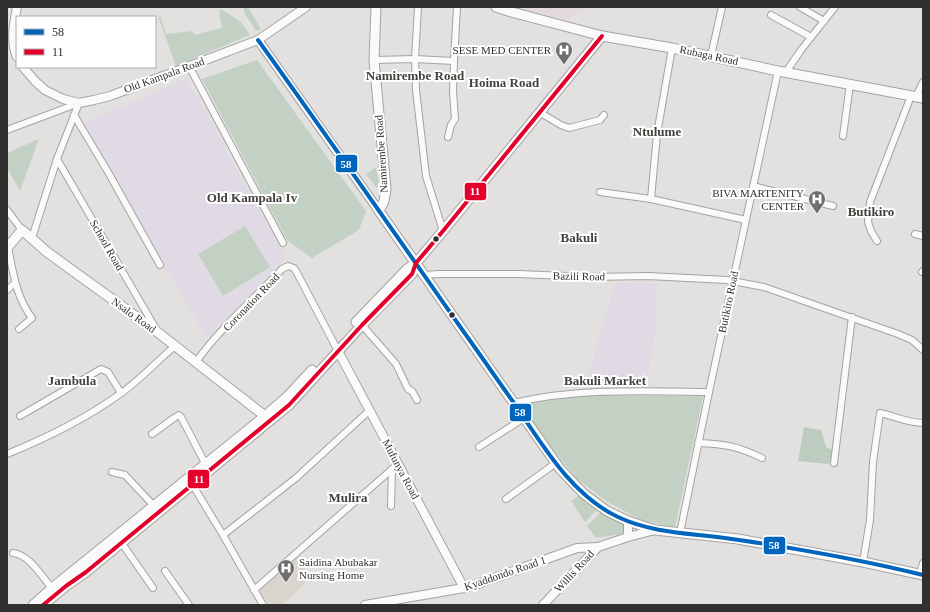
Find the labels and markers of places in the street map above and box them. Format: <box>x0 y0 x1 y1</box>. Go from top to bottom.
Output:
hospital icon: SESE MED CENTER <box>554 40 574 65</box>
place label: SESE MED CENTER <box>453 44 552 56</box>
place label: BIVA MARTENITY CENTER <box>712 187 805 212</box>
hospital icon: BIVA MARTENITY CENTER <box>807 189 827 214</box>
unlabelled marker <box>431 234 441 244</box>
unlabelled marker <box>447 310 457 320</box>
place label: Saidina Abubakar Nursing Home <box>299 556 378 581</box>
hospital icon: Saidina Abubakar Nursing Home <box>276 558 296 583</box>

